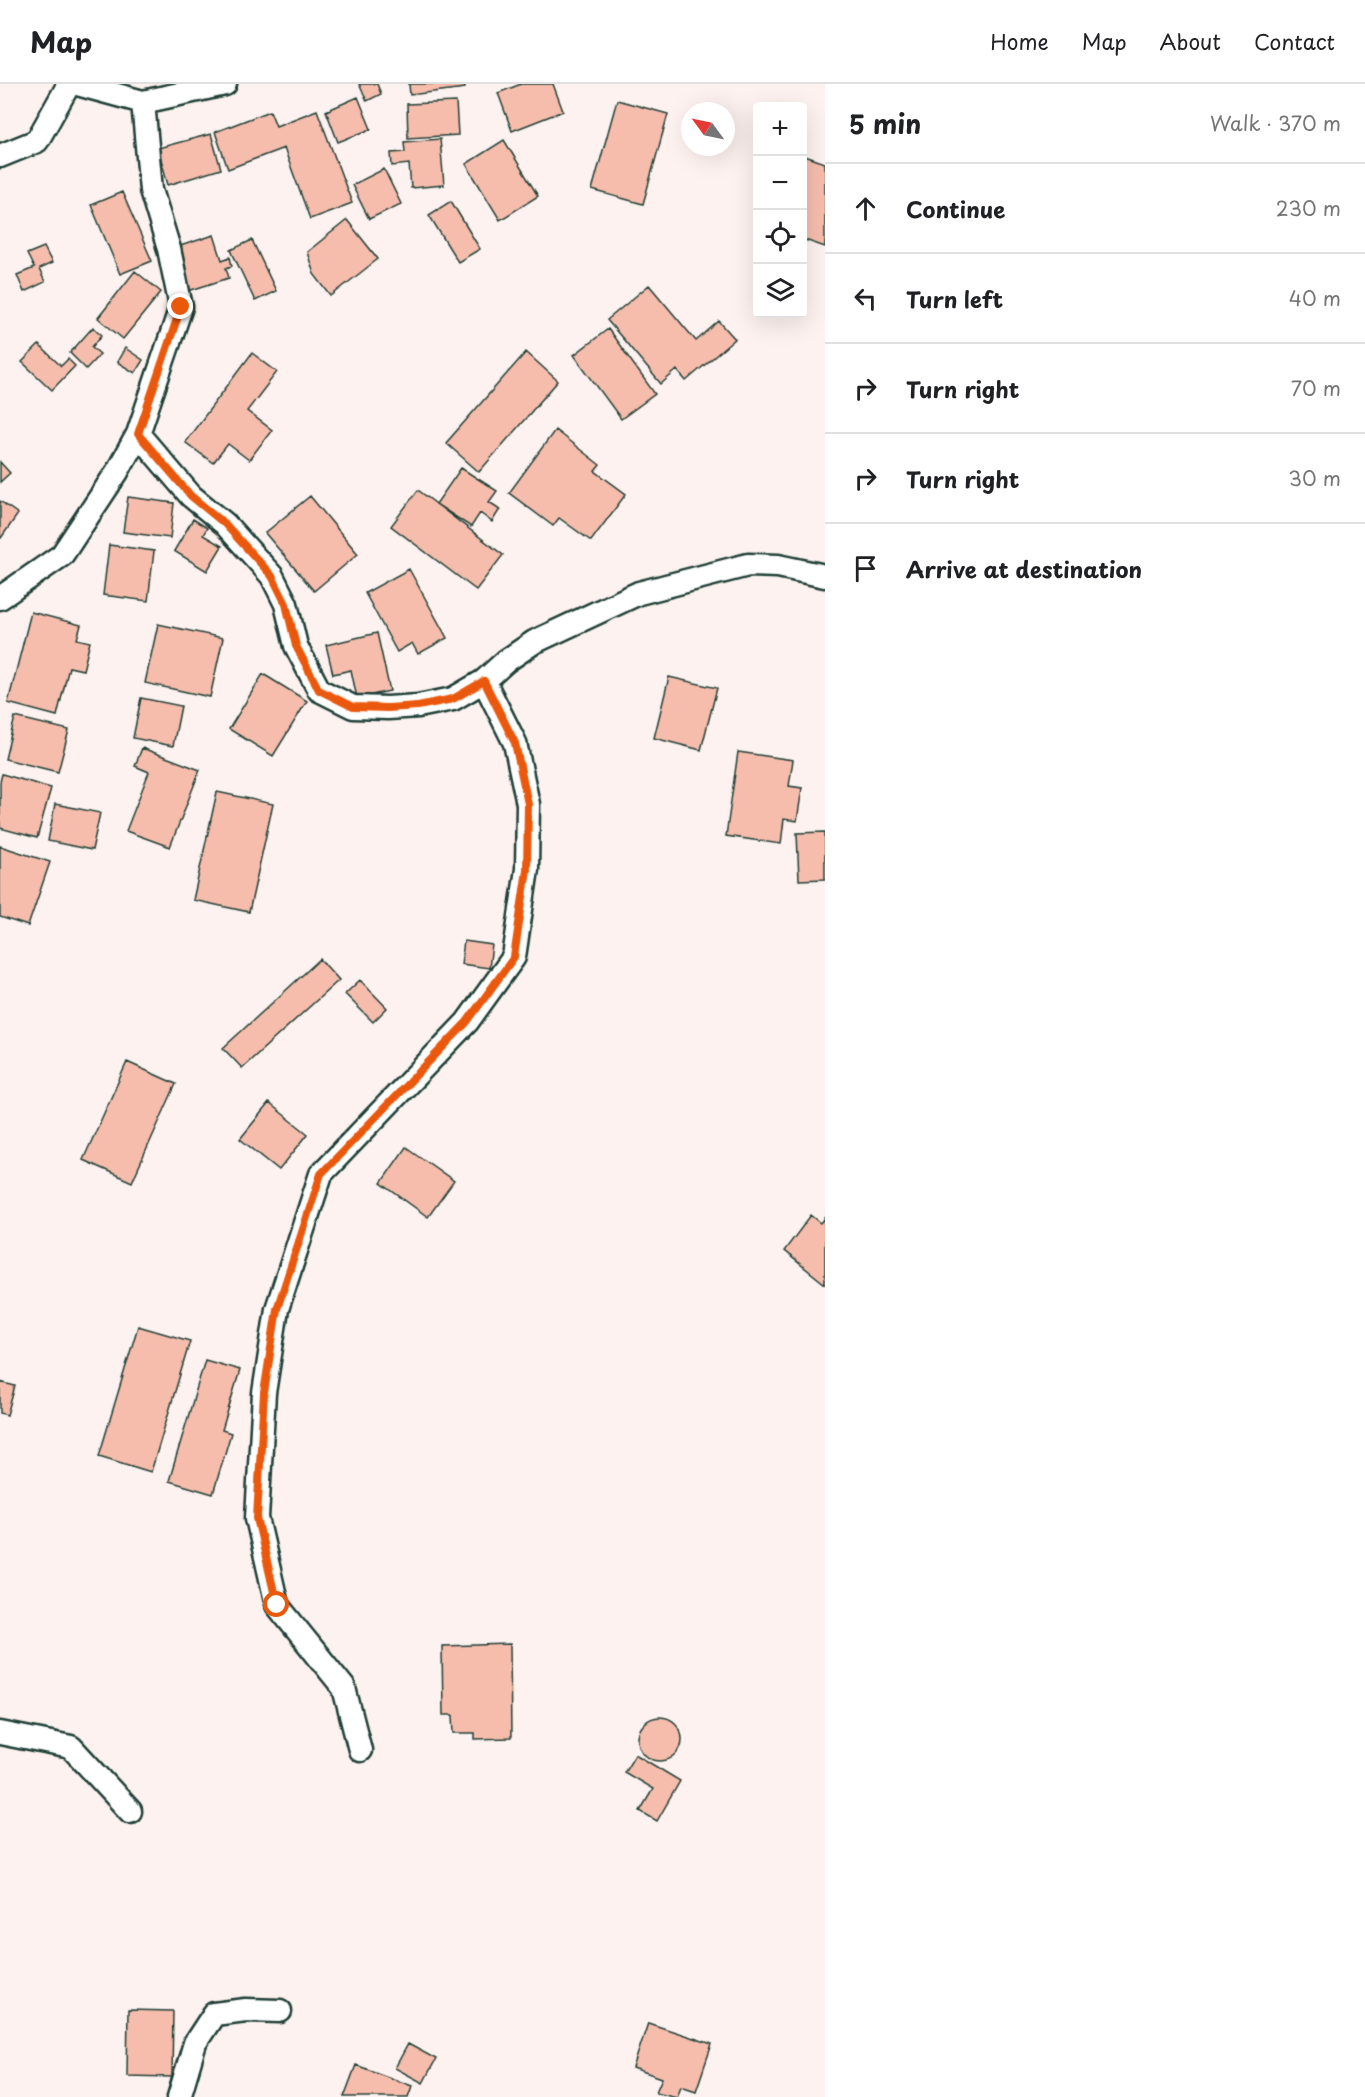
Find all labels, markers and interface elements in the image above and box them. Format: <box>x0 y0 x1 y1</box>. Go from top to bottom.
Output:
text: Map <box>30 20 92 63</box>
text: Home <box>990 25 1049 57</box>
text: Map <box>1082 25 1127 57</box>
text: About <box>1160 25 1221 57</box>
text: Contact <box>1254 25 1335 57</box>
north arrow <box>681 102 735 156</box>
map controls <box>753 102 807 318</box>
button: + <box>753 102 807 156</box>
text: 5 min <box>849 104 921 143</box>
text: Walk · 370 m <box>1210 108 1341 138</box>
button: − <box>753 156 807 210</box>
icon: ahead <box>849 192 882 225</box>
text: Continue <box>906 192 1005 225</box>
text: 230 m <box>1276 193 1341 223</box>
button: locate <box>753 210 807 264</box>
button: layers <box>753 264 807 318</box>
icon: left <box>849 282 882 315</box>
text: Turn left <box>906 282 1003 315</box>
text: 40 m <box>1289 283 1341 313</box>
route end <box>167 293 193 319</box>
icon: right <box>849 372 882 405</box>
text: Turn right <box>906 372 1019 405</box>
text: 70 m <box>1291 373 1341 403</box>
icon: right <box>849 462 882 495</box>
text: Turn right <box>906 462 1019 495</box>
text: 30 m <box>1288 463 1341 493</box>
icon: arrive <box>849 552 882 585</box>
text: Arrive at destination <box>906 552 1142 585</box>
route start <box>263 1591 289 1617</box>

